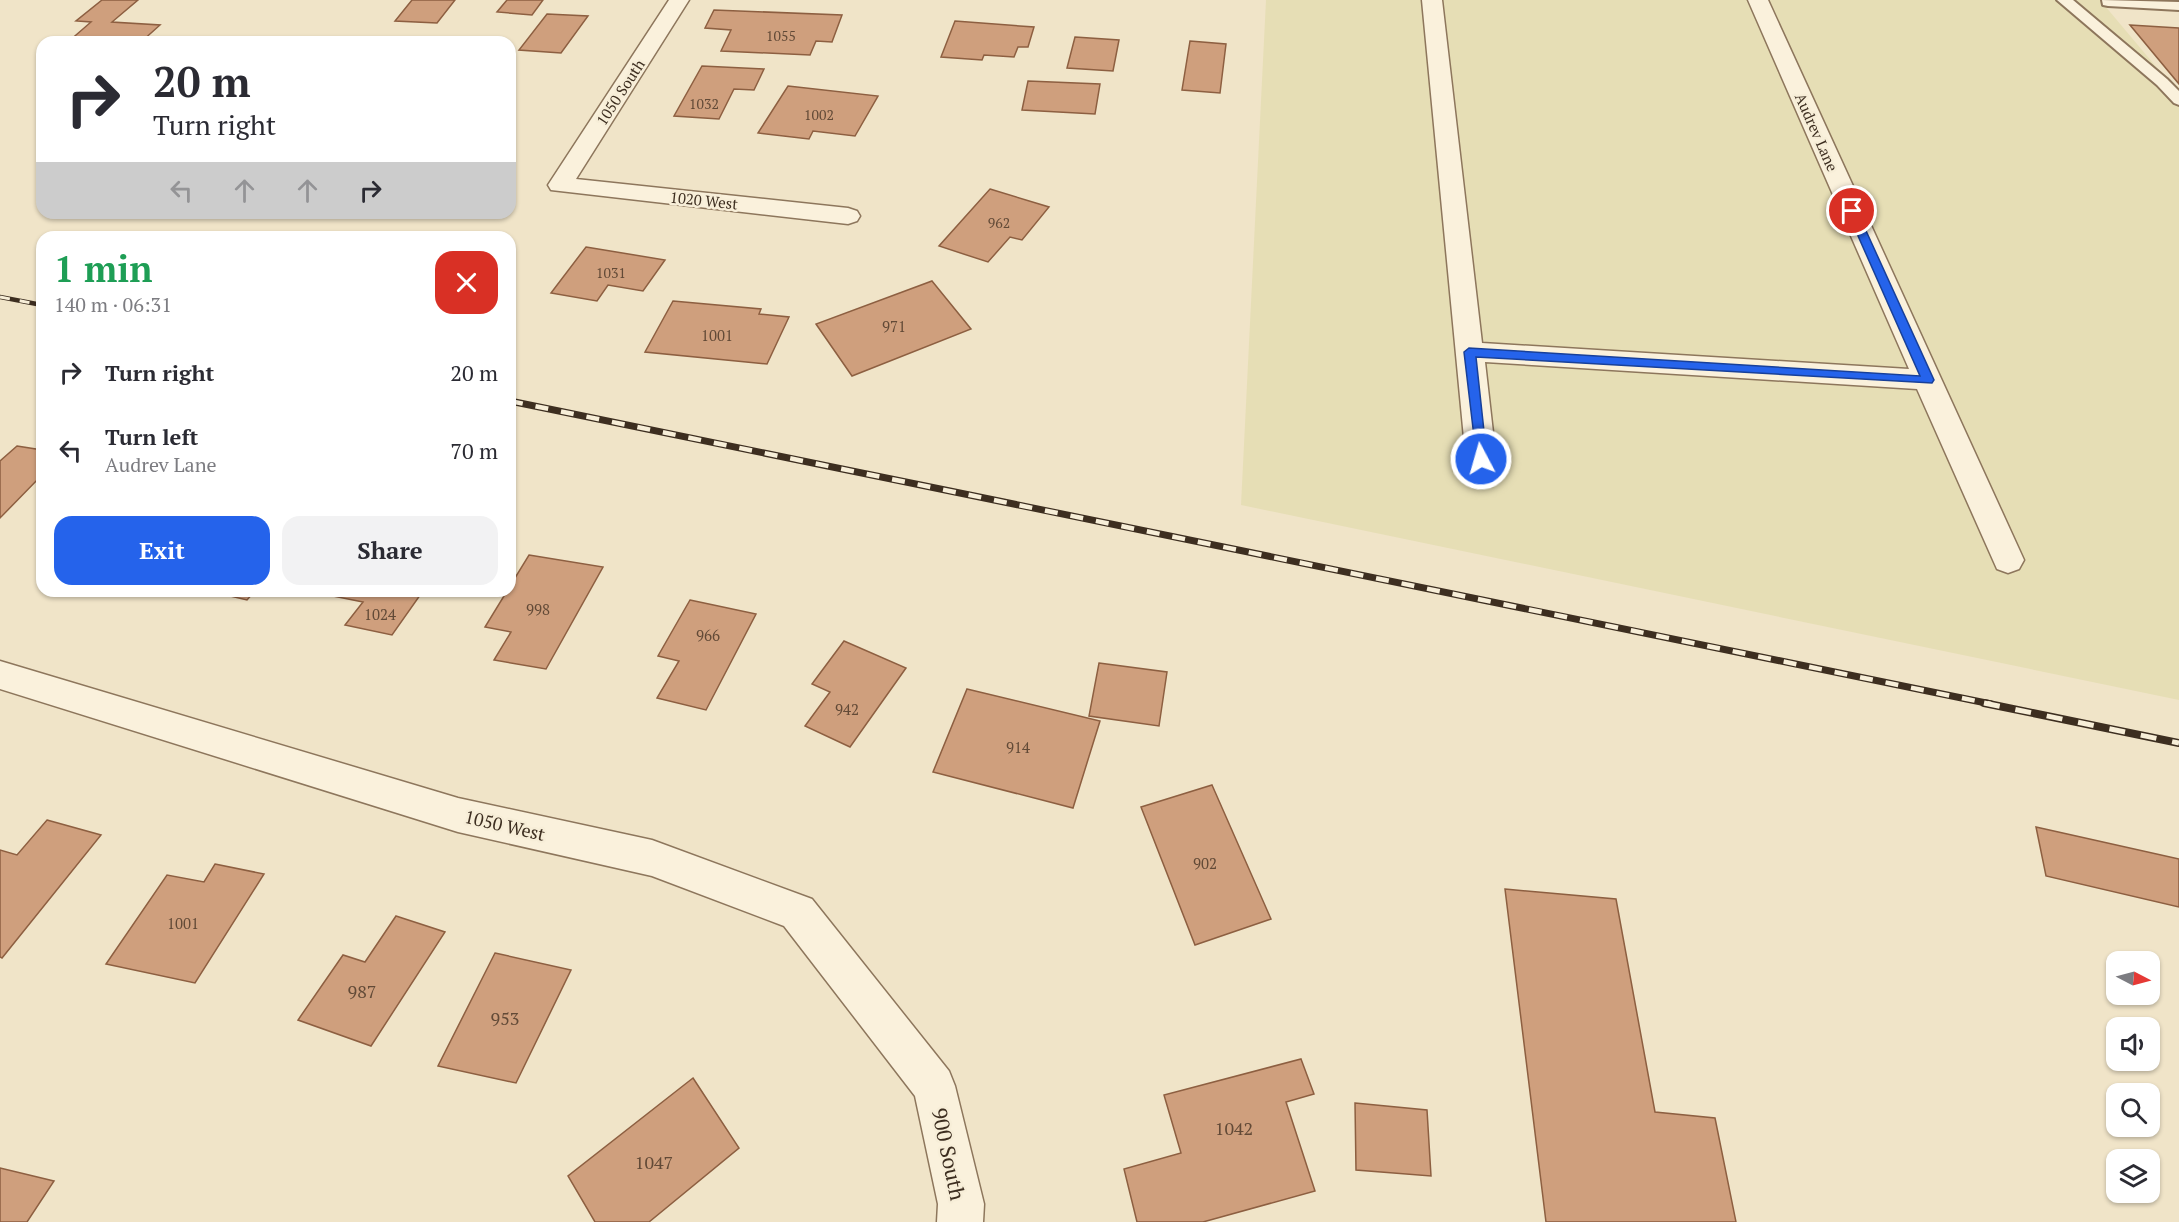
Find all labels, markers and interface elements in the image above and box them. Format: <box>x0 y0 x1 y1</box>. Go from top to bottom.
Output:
house number: 1055 <box>766 26 796 45</box>
text: 20 m <box>153 53 251 109</box>
street label: 1050 South <box>591 55 649 129</box>
icon: right <box>54 60 132 138</box>
street label: Audrev Lane <box>1791 90 1843 174</box>
house number: 1032 <box>689 94 719 113</box>
house number: 1002 <box>804 105 834 124</box>
text: Turn right <box>153 107 276 143</box>
icon: left <box>165 174 198 207</box>
icon: ahead <box>228 174 261 207</box>
icon: ahead <box>291 174 324 207</box>
icon: right <box>354 174 387 207</box>
pin <box>1826 185 1877 236</box>
street label: 1020 West <box>669 186 739 214</box>
icon: arrive <box>1835 194 1868 227</box>
house number: 962 <box>988 213 1010 232</box>
text: 1 min <box>54 245 152 292</box>
button: close <box>435 251 498 314</box>
house number: 1031 <box>596 263 626 282</box>
text: 140 m · 06:31 <box>54 291 172 318</box>
house number: 971 <box>882 316 906 336</box>
house number: 1001 <box>701 325 733 345</box>
icon: right <box>54 356 87 389</box>
text: Turn right <box>105 358 214 387</box>
text: 20 m <box>450 358 498 387</box>
text: Turn left <box>105 422 198 451</box>
position arrow <box>1449 427 1513 491</box>
icon: left <box>54 434 87 467</box>
text: 70 m <box>450 436 498 465</box>
text: Audrev Lane <box>105 451 217 478</box>
button: Exit <box>54 516 270 585</box>
button: Share <box>282 516 498 585</box>
house number: 998 <box>526 599 550 619</box>
house number: 1024 <box>364 604 396 624</box>
house number: 966 <box>696 625 720 645</box>
house number: 942 <box>835 699 859 719</box>
house number: 914 <box>1006 737 1030 757</box>
street label: 1050 West <box>462 804 548 846</box>
house number: 902 <box>1193 853 1217 873</box>
house number: 1001 <box>167 913 199 933</box>
north arrow <box>2106 951 2160 1005</box>
map controls <box>2106 951 2160 1203</box>
house number: 987 <box>348 979 376 1003</box>
house number: 953 <box>491 1006 519 1030</box>
button: sound <box>2106 1017 2160 1071</box>
button: search <box>2106 1083 2160 1137</box>
street label: 900 South <box>926 1105 972 1203</box>
house number: 1042 <box>1215 1116 1253 1140</box>
button: layers <box>2106 1149 2160 1203</box>
house number: 1047 <box>635 1150 673 1174</box>

